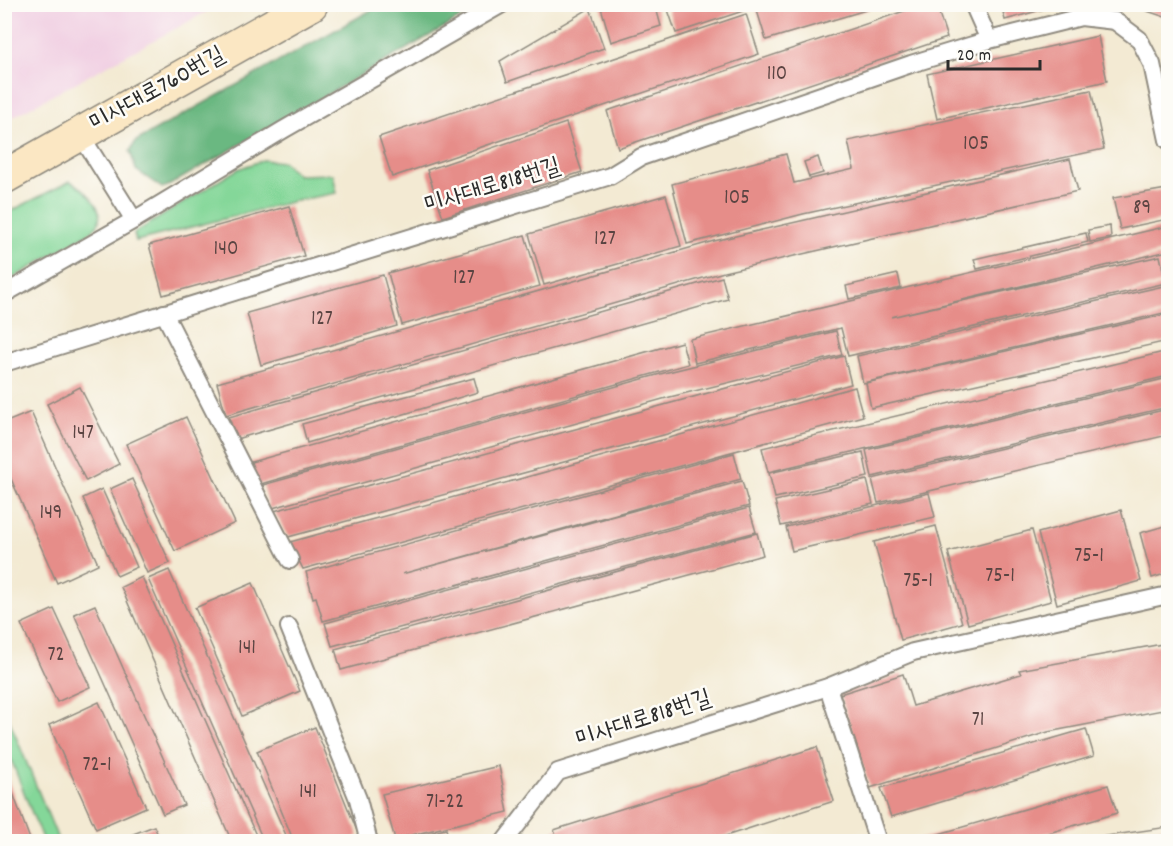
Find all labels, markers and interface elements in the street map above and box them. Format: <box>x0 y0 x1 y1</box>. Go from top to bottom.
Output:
scale bar <box>948 33 1040 71</box>
street label: 미사대로760번길 <box>84 39 232 141</box>
text: 20 m <box>957 44 991 69</box>
house number: 110 <box>767 60 787 90</box>
house number: 105 <box>963 130 989 160</box>
street label: 미사대로818번길 <box>421 150 565 224</box>
house number: 105 <box>724 184 750 214</box>
house number: 89 <box>1133 194 1151 224</box>
house number: 127 <box>594 225 616 255</box>
house number: 140 <box>214 235 238 265</box>
house number: 127 <box>453 264 475 294</box>
house number: 127 <box>311 305 333 335</box>
house number: 147 <box>72 419 94 449</box>
house number: 149 <box>40 499 62 529</box>
house number: 75-1 <box>1074 542 1104 572</box>
house number: 75-1 <box>985 562 1015 592</box>
house number: 75-1 <box>903 567 933 597</box>
house number: 141 <box>238 634 256 664</box>
house number: 72 <box>47 641 65 671</box>
street label: 미사대로818번길 <box>572 682 716 758</box>
house number: 71 <box>972 706 984 736</box>
house number: 72-1 <box>82 751 112 781</box>
house number: 141 <box>299 778 317 808</box>
house number: 71-22 <box>426 788 464 818</box>

